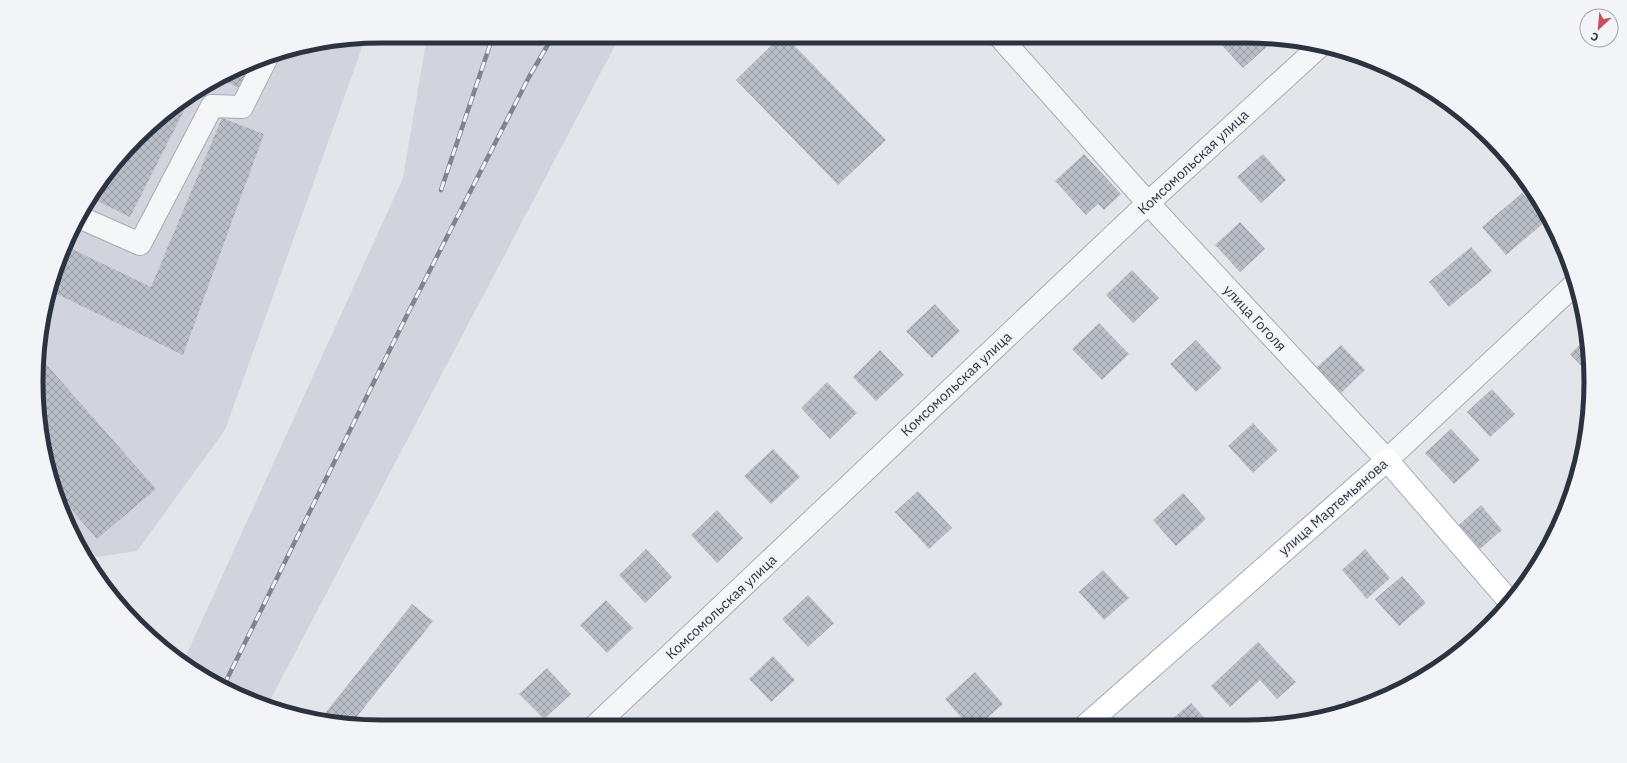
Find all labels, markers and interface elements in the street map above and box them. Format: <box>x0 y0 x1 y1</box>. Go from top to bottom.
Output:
north arrow <box>1579 8 1619 48</box>
text: С <box>1588 29 1601 45</box>
street label: Комсомольская улица <box>1134 105 1253 218</box>
street label: улица Гоголя <box>1220 281 1290 355</box>
street label: Комсомольская улица <box>897 327 1016 440</box>
street label: улица Мартемьянова <box>1275 454 1392 559</box>
street label: Комсомольская улица <box>662 550 781 663</box>

